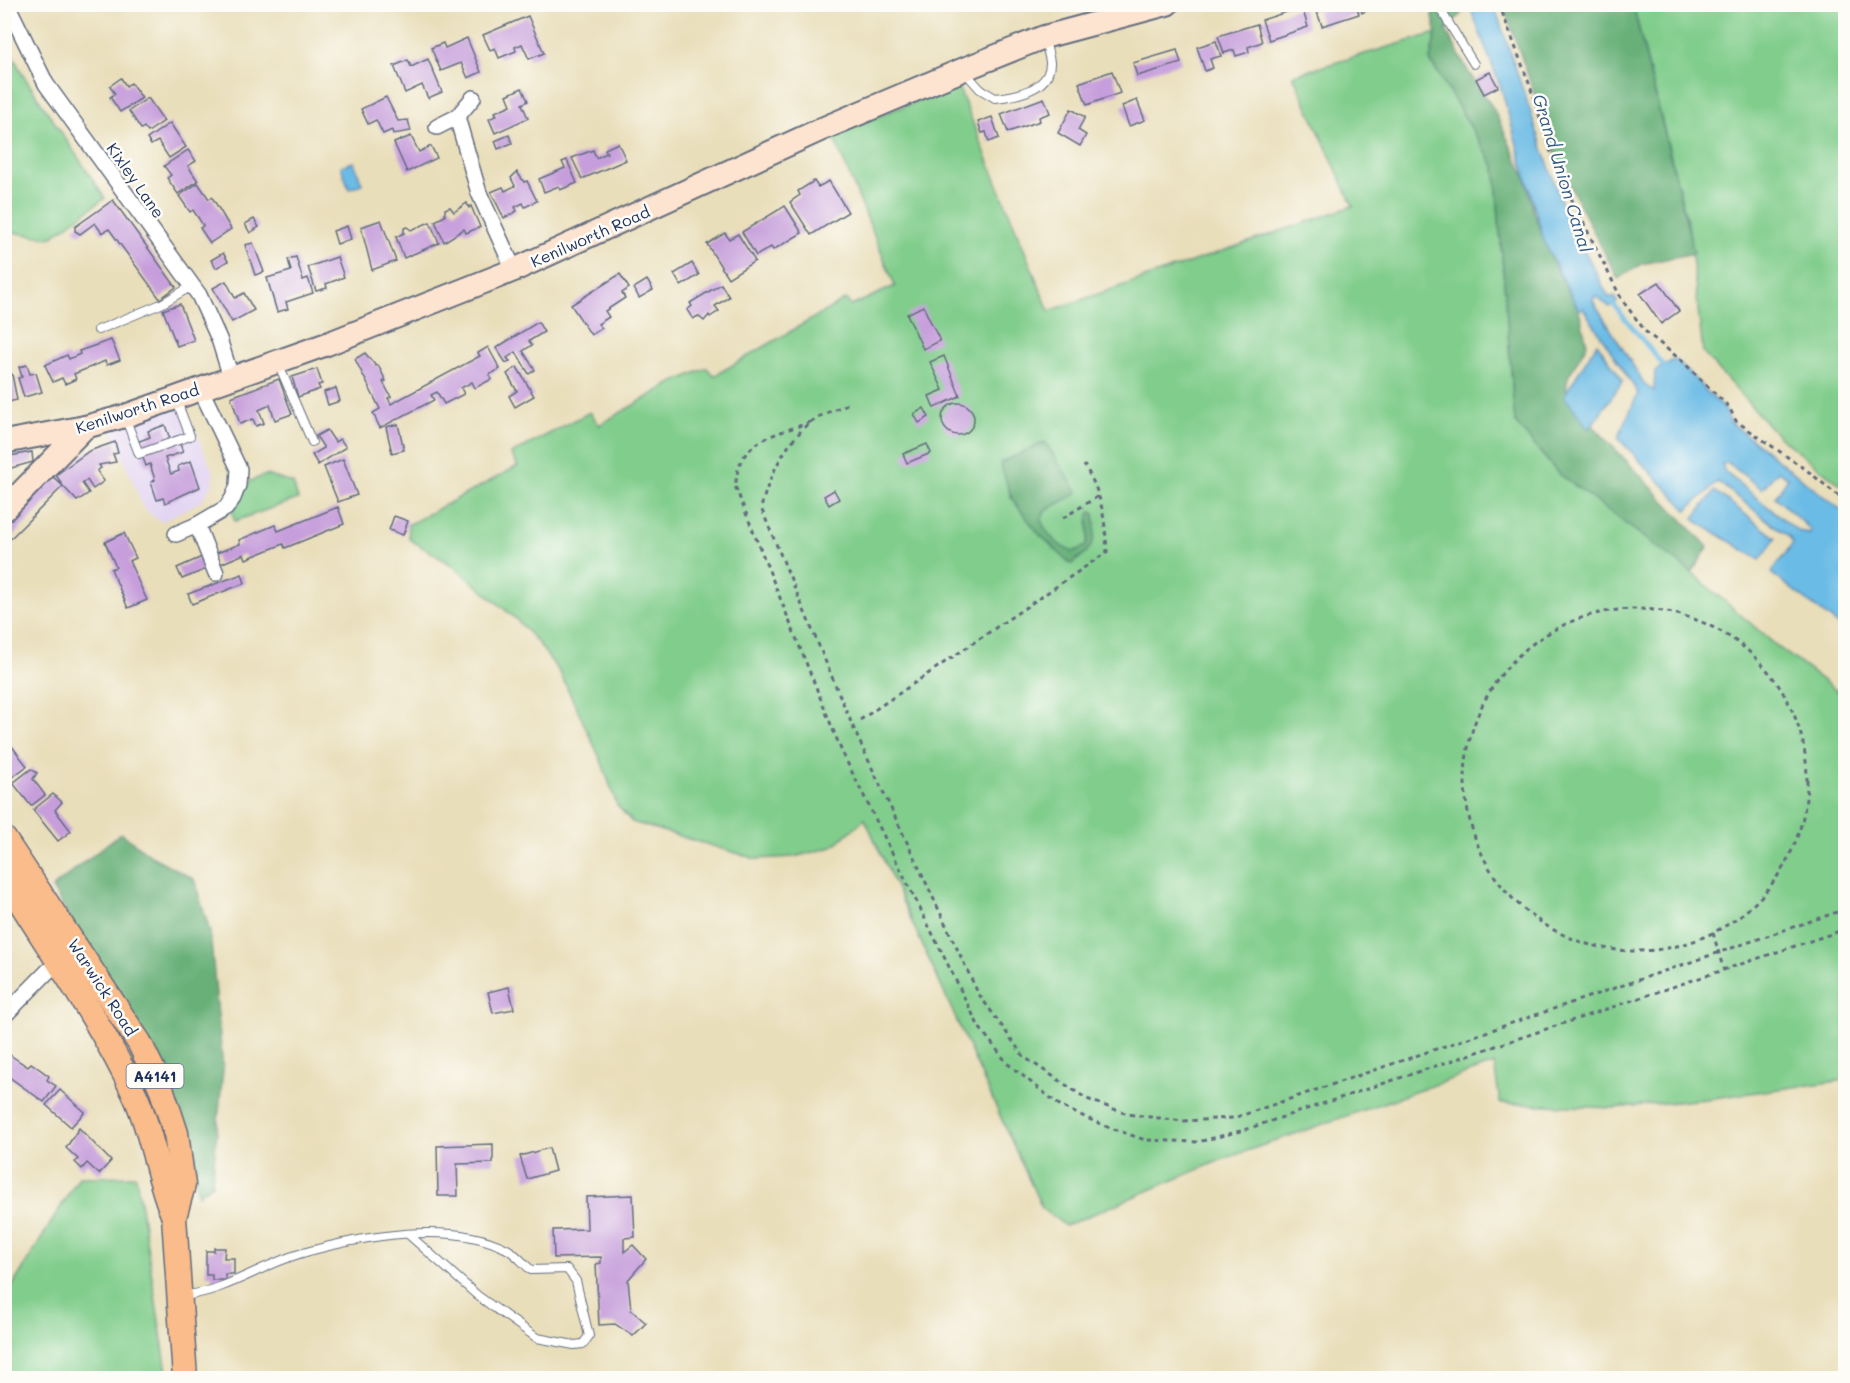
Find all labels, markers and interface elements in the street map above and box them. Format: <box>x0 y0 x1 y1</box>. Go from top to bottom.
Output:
water label: Grand Union Canal <box>1527 91 1599 256</box>
street label: Kixley Lane <box>102 138 170 222</box>
street label: Kenilworth Road <box>527 200 653 272</box>
street label: Kenilworth Road <box>73 378 201 438</box>
street label: Warwick Road <box>64 934 142 1040</box>
road number: A4141 <box>126 1064 184 1088</box>

